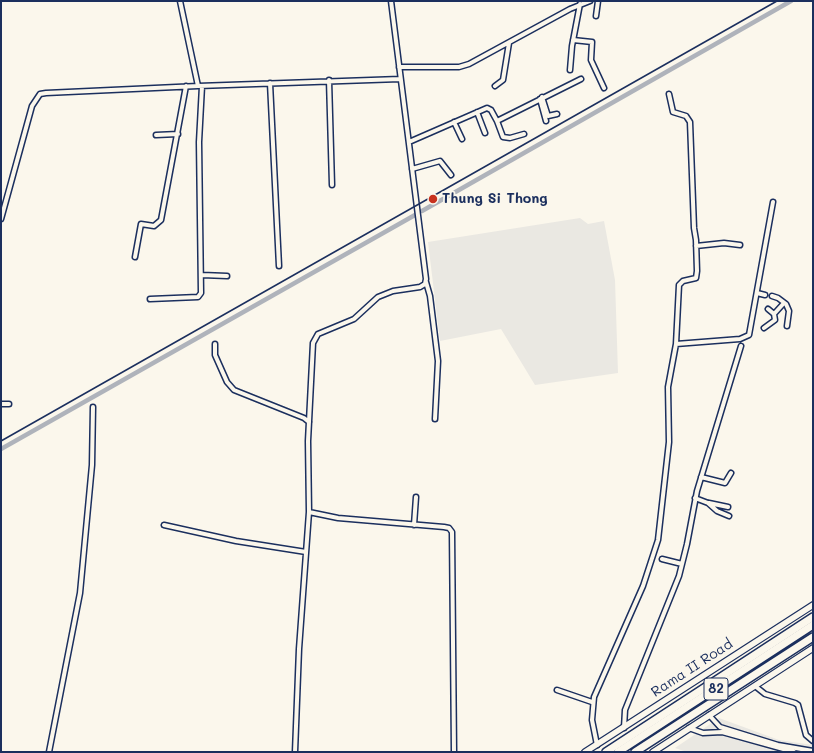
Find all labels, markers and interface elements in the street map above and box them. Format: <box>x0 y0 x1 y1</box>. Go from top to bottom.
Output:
place label: Thung Si Thong <box>442 191 548 207</box>
marker: Thung Si Thong <box>427 193 439 205</box>
street label: Rama II Road <box>648 635 736 701</box>
road number: 82 <box>704 678 728 700</box>

